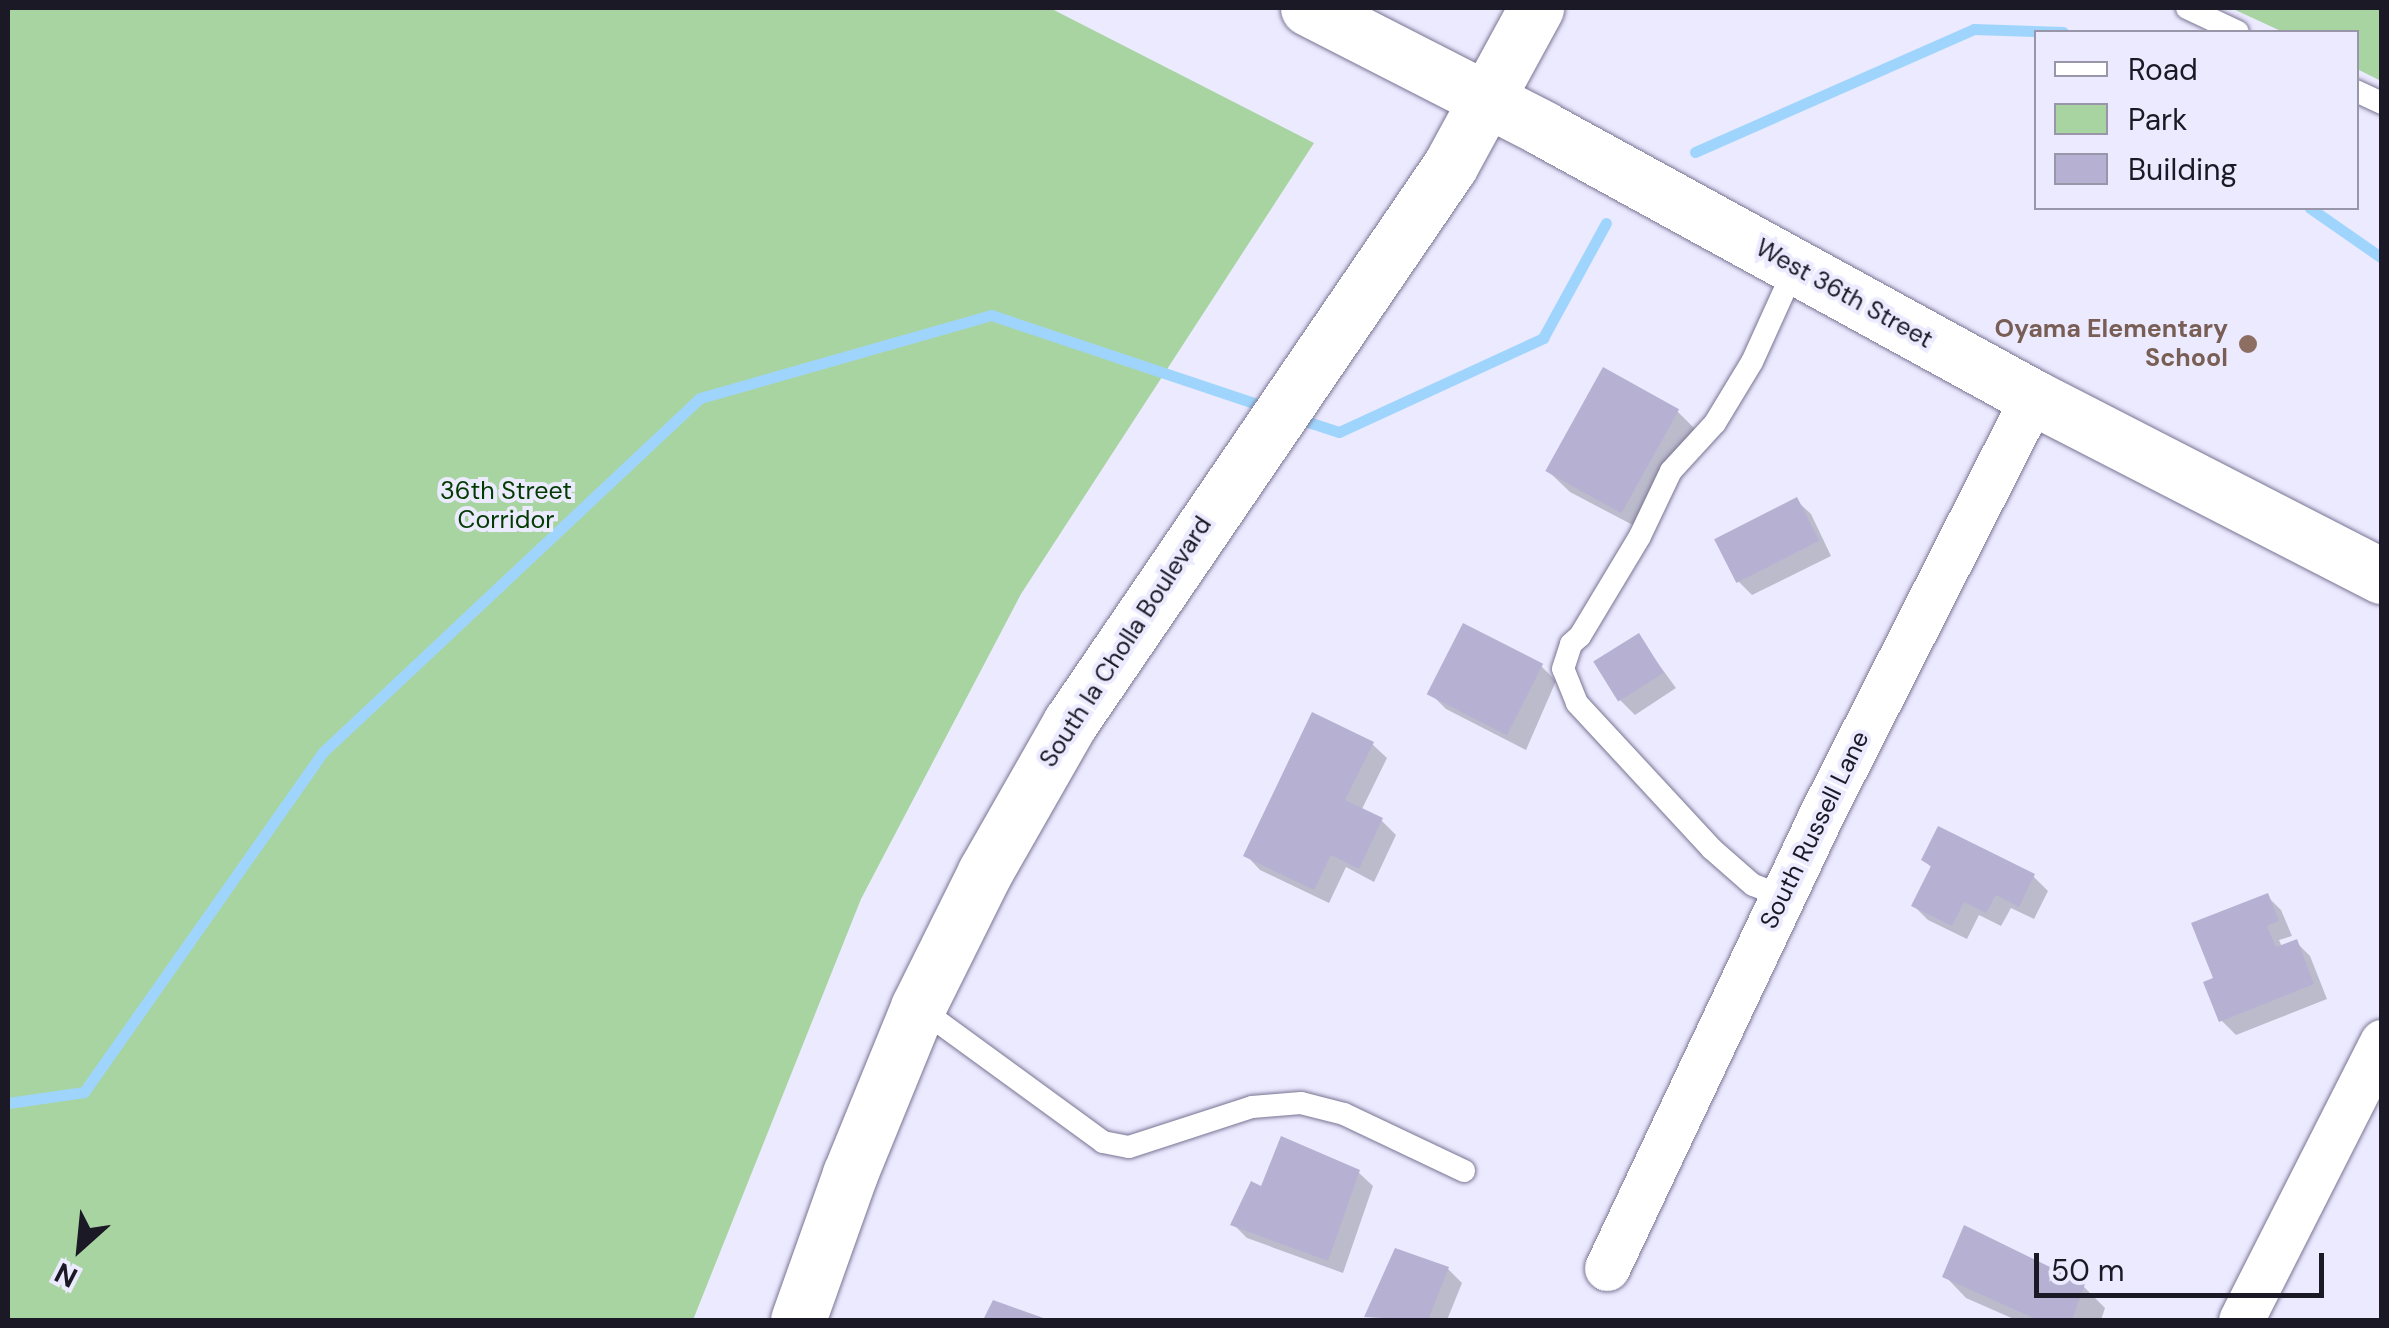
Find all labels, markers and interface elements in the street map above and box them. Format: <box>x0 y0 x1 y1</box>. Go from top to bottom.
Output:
legend <box>2034 30 2359 210</box>
text: Road <box>2128 50 2198 89</box>
text: Park <box>2128 100 2187 139</box>
text: Building <box>2128 150 2237 189</box>
street label: West 36th Street <box>1750 233 1938 355</box>
place label: Oyama Elementary School <box>1995 315 2228 374</box>
marker: Oyama Elementary School <box>2237 333 2259 355</box>
park label: 36th Street Corridor <box>440 477 572 536</box>
street label: South la Cholla Boulevard <box>1034 511 1218 773</box>
street label: South Russell Lane <box>1754 726 1876 934</box>
north arrow <box>30 1198 130 1298</box>
scale bar <box>2039 1233 2329 1295</box>
text: 50 m <box>2051 1251 2125 1290</box>
text: N <box>49 1254 84 1296</box>

